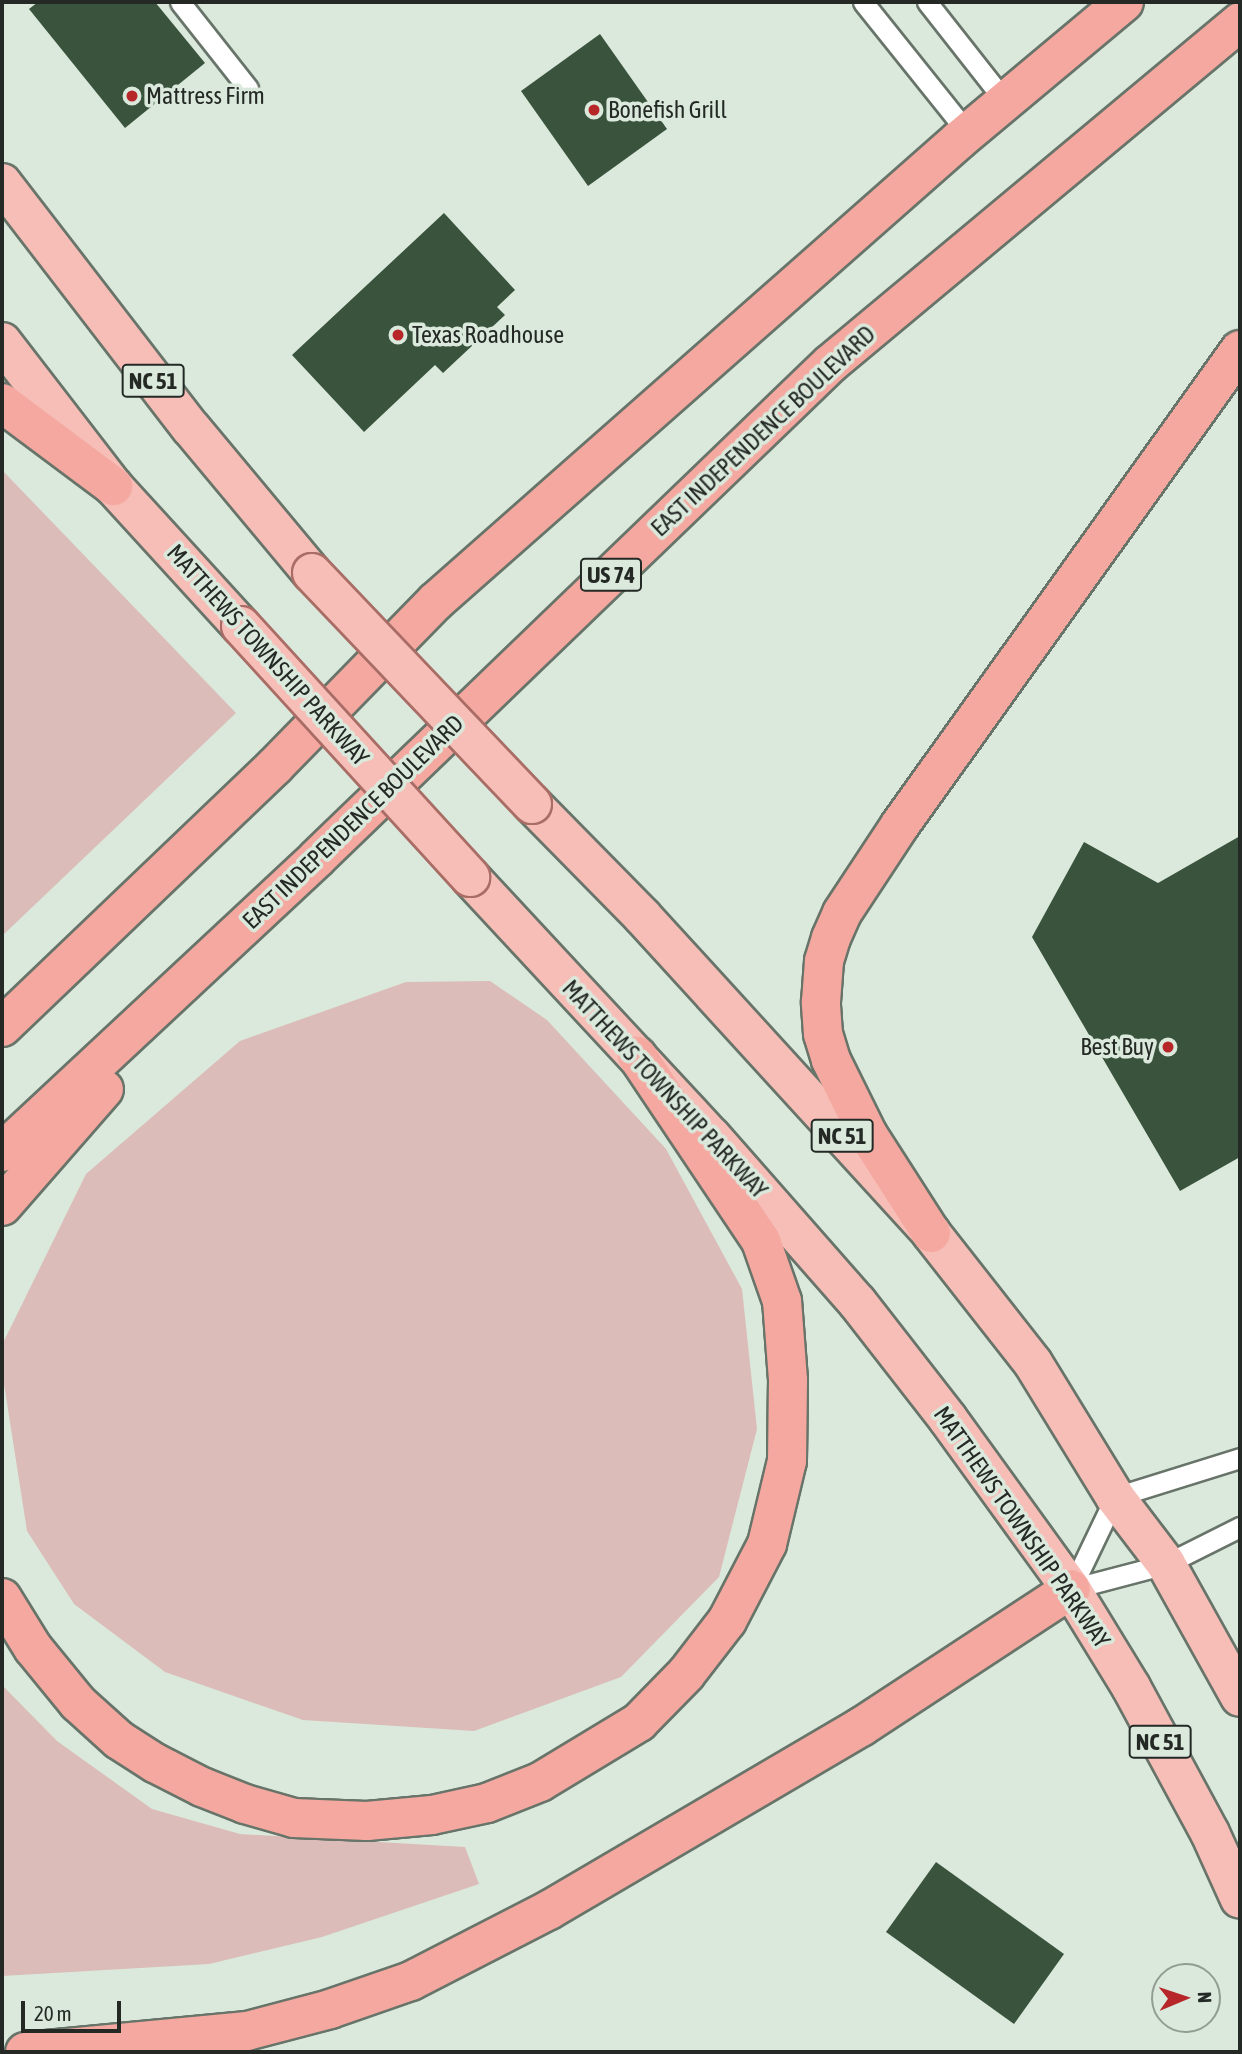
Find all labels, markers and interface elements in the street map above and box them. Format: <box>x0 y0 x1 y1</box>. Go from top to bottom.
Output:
place label: Mattress Firm <box>146 82 265 110</box>
marker: Mattress Firm <box>124 88 140 104</box>
place label: Bonefish Grill <box>608 96 727 124</box>
marker: Bonefish Grill <box>586 102 602 118</box>
street label: EAST INDEPENDENCE BOULEVARD <box>645 320 881 542</box>
place label: Texas Roadhouse <box>412 321 564 349</box>
marker: Texas Roadhouse <box>390 327 406 343</box>
road number: NC 51 <box>122 362 184 400</box>
street label: MATTHEWS TOWNSHIP PARKWAY <box>161 538 375 772</box>
road number: US 74 <box>580 555 642 594</box>
street label: EAST INDEPENDENCE BOULEVARD <box>237 709 469 935</box>
street label: MATTHEWS TOWNSHIP PARKWAY <box>556 974 774 1204</box>
place label: Best Buy <box>1080 1033 1154 1061</box>
marker: Best Buy <box>1160 1039 1176 1055</box>
road number: NC 51 <box>810 1116 874 1156</box>
street label: MATTHEWS TOWNSHIP PARKWAY <box>928 1401 1116 1653</box>
road number: NC 51 <box>1128 1722 1192 1762</box>
north arrow <box>1151 1963 1221 2033</box>
scale bar <box>24 1988 124 2032</box>
text: N <box>1194 1991 1216 2003</box>
text: 20 m <box>34 2001 72 2025</box>

